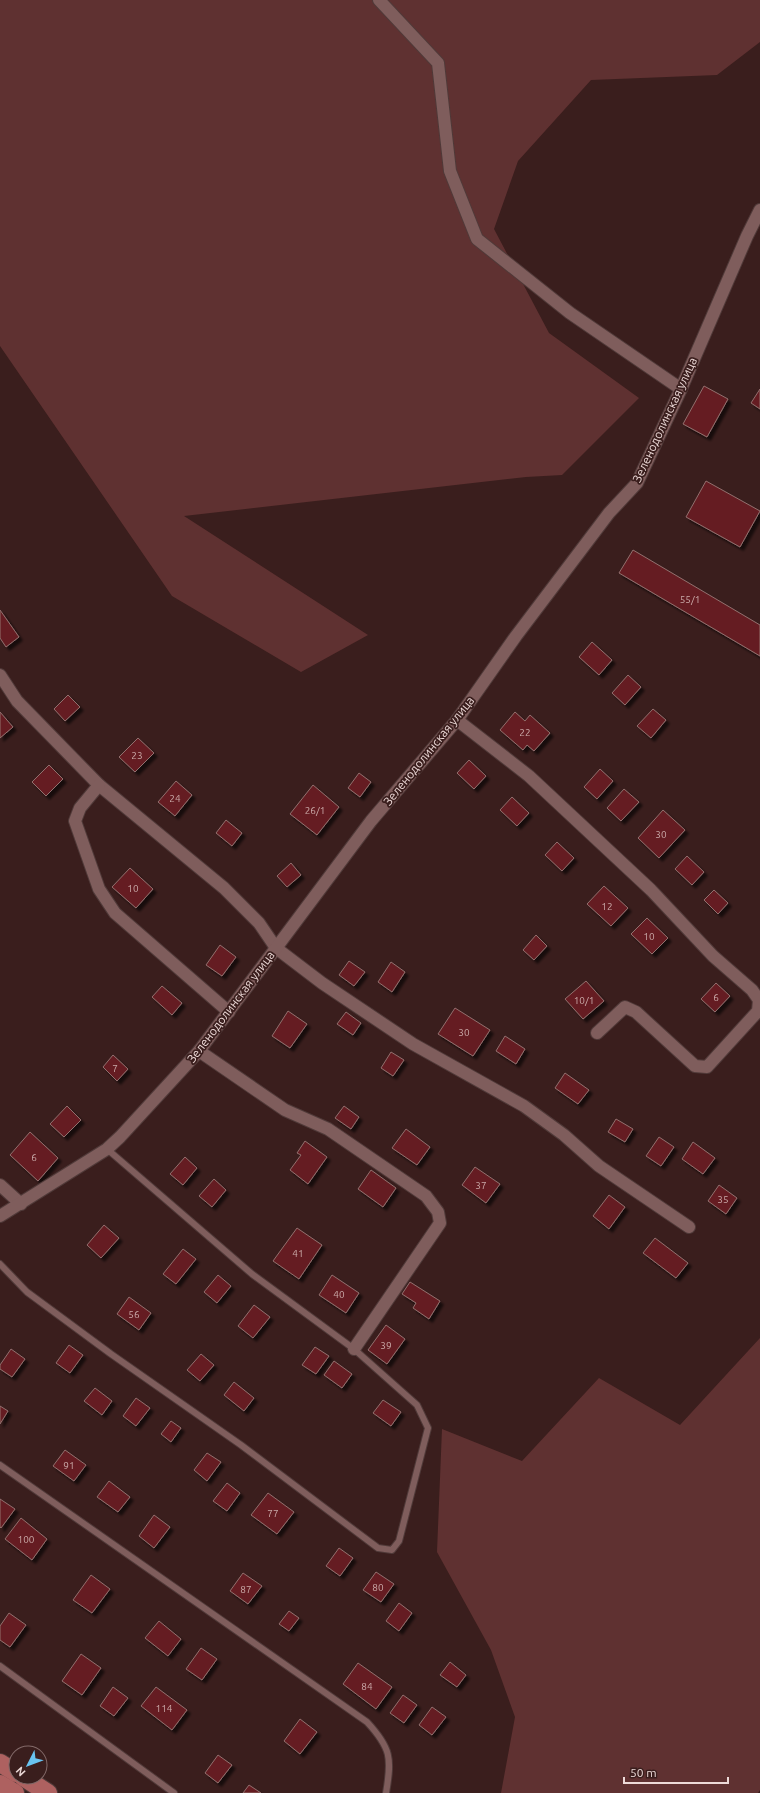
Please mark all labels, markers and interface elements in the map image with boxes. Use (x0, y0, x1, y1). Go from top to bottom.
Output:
street label: Зеленодолинская улица (630, 355, 699, 484)
house number: 55/1 (680, 594, 700, 605)
street label: Зеленодолинская улица (381, 694, 477, 808)
house number: 22 (519, 727, 531, 738)
house number: 23 (131, 750, 143, 761)
house number: 24 (169, 793, 181, 804)
house number: 26/1 (305, 805, 325, 816)
house number: 30 (655, 829, 667, 840)
house number: 10 (127, 883, 139, 894)
house number: 12 (601, 901, 613, 912)
house number: 10 (643, 931, 655, 942)
street label: Зеленодолинская улица (184, 948, 277, 1065)
house number: 6 (713, 992, 719, 1003)
house number: 10/1 (574, 995, 594, 1006)
house number: 30 (458, 1027, 470, 1038)
house number: 7 (112, 1063, 118, 1074)
house number: 6 (31, 1152, 37, 1163)
house number: 37 (475, 1180, 487, 1191)
house number: 35 (717, 1194, 729, 1205)
house number: 41 (292, 1248, 304, 1259)
house number: 40 (333, 1289, 345, 1300)
house number: 56 (128, 1309, 140, 1320)
house number: 39 (380, 1340, 392, 1351)
house number: 91 (63, 1460, 75, 1471)
house number: 77 (267, 1508, 279, 1519)
house number: 100 (18, 1534, 35, 1545)
house number: 80 (372, 1582, 384, 1593)
house number: 87 (240, 1584, 252, 1595)
house number: 84 (361, 1681, 373, 1692)
house number: 114 (156, 1703, 173, 1714)
north arrow (8, 1745, 48, 1785)
scale bar (624, 1759, 728, 1785)
text: N (13, 1765, 28, 1779)
text: 50 m (630, 1766, 657, 1779)

